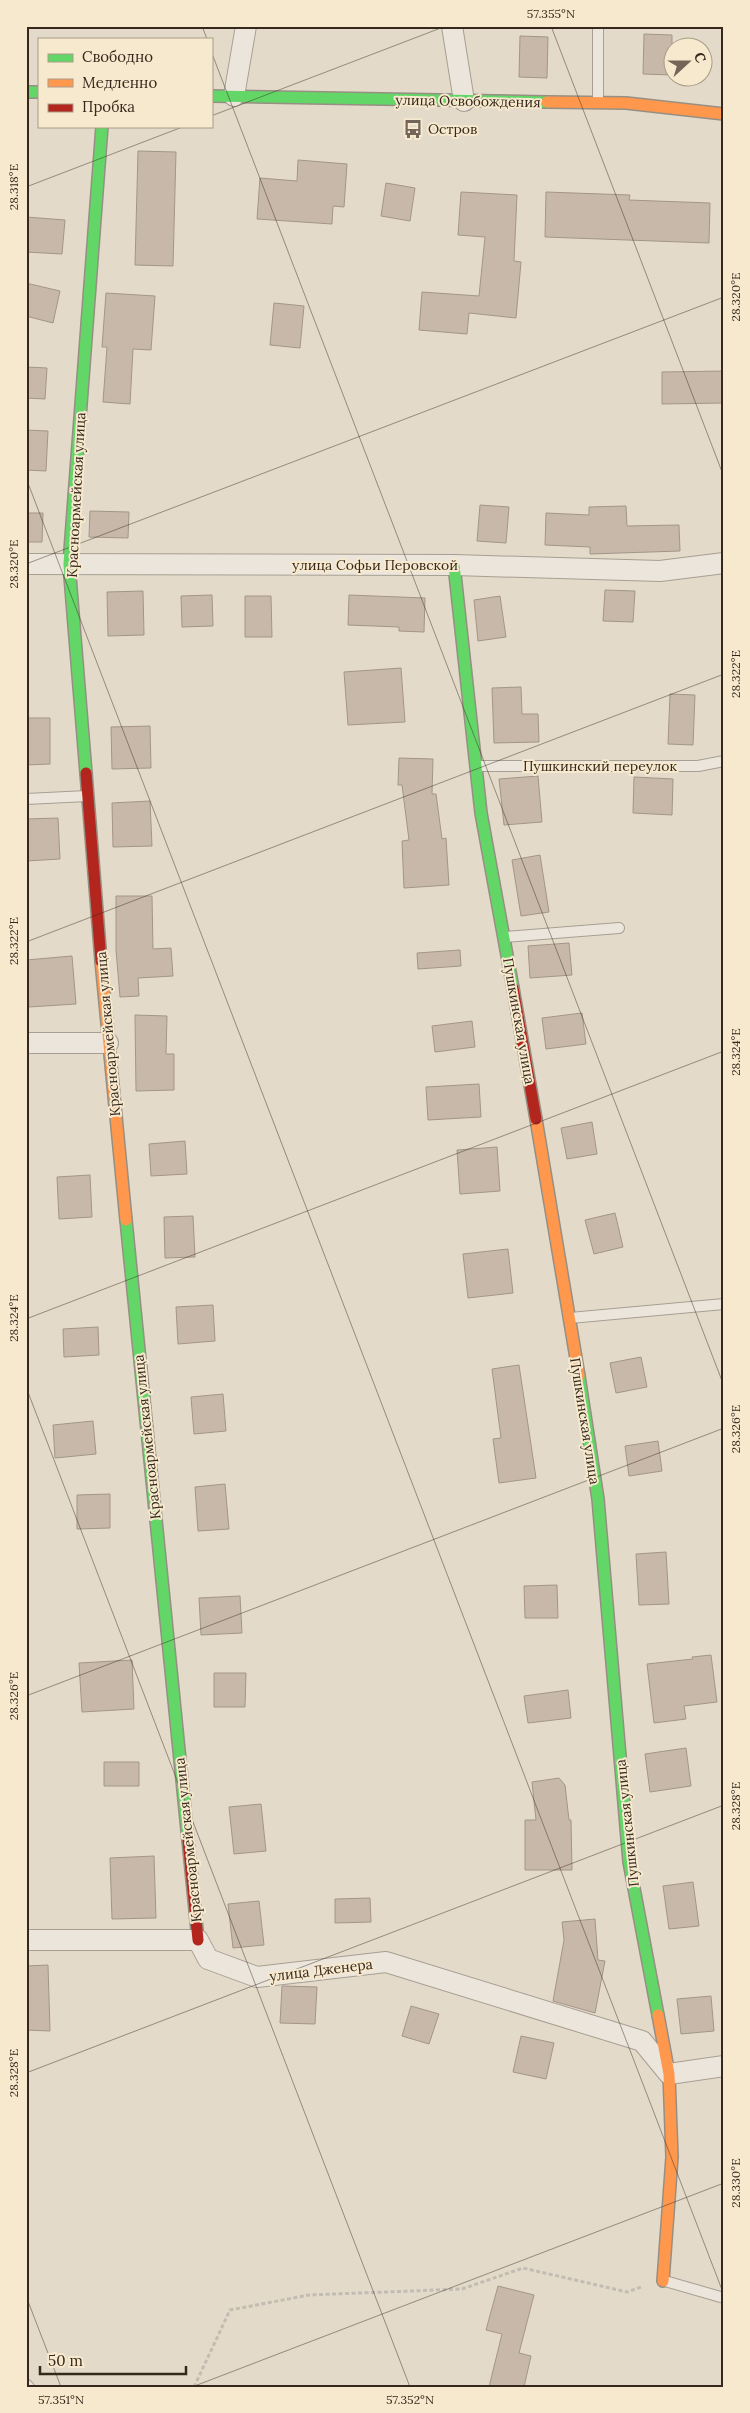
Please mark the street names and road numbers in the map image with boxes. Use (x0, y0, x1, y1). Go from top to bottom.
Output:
street label: улица Освобождения (395, 91, 541, 111)
street label: Красноармейская улица (63, 412, 89, 578)
street label: улица Софьи Перовской (292, 556, 458, 574)
street label: Пушкинский переулок (523, 757, 678, 775)
street label: Красноармейская улица (92, 951, 124, 1117)
street label: Пушкинская улица (499, 956, 539, 1086)
street label: Красноармейская улица (129, 1354, 165, 1520)
street label: Пушкинская улица (566, 1356, 604, 1486)
street label: Красноармейская улица (170, 1757, 206, 1923)
street label: Пушкинская улица (611, 1758, 643, 1888)
street label: улица Дженера (268, 1955, 374, 1985)

